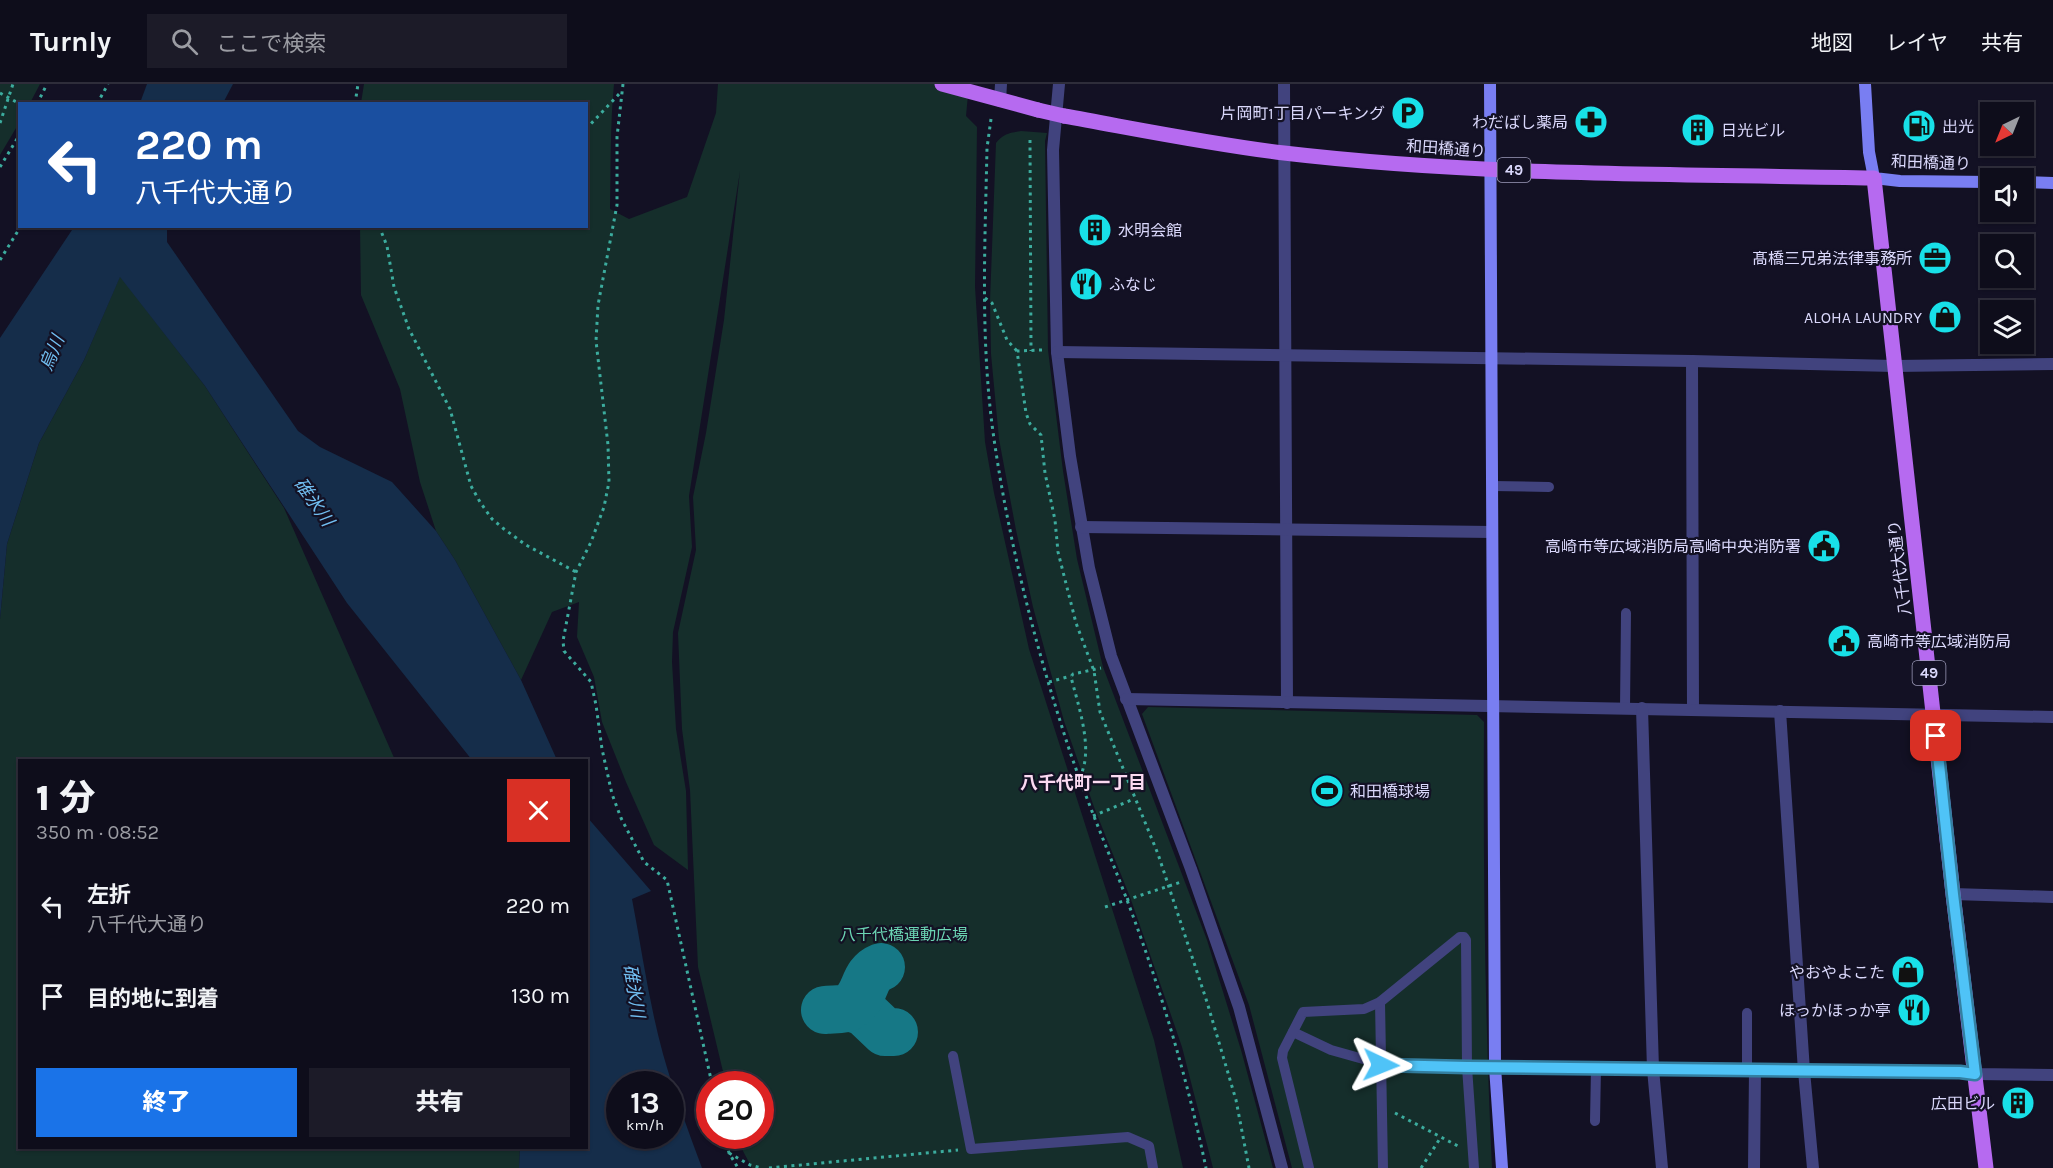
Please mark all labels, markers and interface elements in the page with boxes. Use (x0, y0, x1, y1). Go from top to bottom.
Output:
search box (147, 14, 567, 68)
text: Turnly (30, 25, 111, 58)
icon: search (168, 25, 201, 58)
text: ここで検索 (216, 31, 326, 57)
text: 地図 (1811, 31, 1853, 55)
text: レイヤ (1886, 31, 1948, 55)
text: 共有 (1981, 31, 2023, 55)
parking icon: 片岡町1丁目パーキング (1390, 95, 1426, 131)
north arrow (1980, 102, 2034, 156)
map controls (1980, 102, 2034, 354)
place label: 片岡町1丁目パーキング (1220, 104, 1385, 123)
pharmacy icon: わだばし薬局 (1573, 104, 1609, 140)
fuel station icon: 出光 (1901, 108, 1937, 144)
building icon: 日光ビル (1680, 112, 1716, 148)
place label: わだばし薬局 (1472, 113, 1568, 132)
place label: 出光 (1942, 117, 1974, 136)
text: 220 m (135, 120, 263, 170)
place label: 日光ビル (1721, 121, 1785, 140)
icon: left (36, 126, 114, 204)
street label: 和田橋通り (1405, 136, 1487, 161)
street label: 和田橋通り (1891, 152, 1971, 173)
road number: 49 (1498, 158, 1530, 182)
button: sound (1980, 168, 2034, 222)
text: 八千代大通り (135, 177, 297, 209)
building icon: 水明会館 (1077, 212, 1113, 248)
place label: 水明会館 (1118, 221, 1182, 240)
button: search (1980, 234, 2034, 288)
office icon: 髙橋三兄弟法律事務所 (1917, 240, 1953, 276)
place label: 髙橋三兄弟法律事務所 (1752, 249, 1912, 268)
restaurant icon: ふなじ (1068, 266, 1104, 302)
place label: ふなじ (1109, 275, 1157, 294)
shop icon: ALOHA LAUNDRY (1927, 299, 1963, 335)
button: layers (1980, 300, 2034, 354)
place label: ALOHA LAUNDRY (1804, 308, 1922, 327)
water label: 烏川 (35, 330, 70, 374)
water label: 碓氷川 (290, 474, 340, 532)
street label: 八千代大通り (1884, 519, 1915, 617)
public building icon: 高崎市等広域消防局高崎中央消防署 (1806, 528, 1842, 564)
place label: 高崎市等広域消防局高崎中央消防署 (1545, 537, 1801, 556)
public building icon: 高崎市等広域消防局 (1826, 623, 1862, 659)
place label: 高崎市等広域消防局 (1867, 632, 2011, 651)
road number: 49 (1912, 661, 1946, 685)
pin (1910, 710, 1961, 761)
icon: arrive (1919, 719, 1952, 752)
district label: 八千代町一丁目 (1020, 772, 1146, 794)
sports icon: 和田橋球場 (1309, 773, 1345, 809)
text: 1 分 (36, 777, 96, 819)
button: close (507, 779, 570, 842)
place label: 和田橋球場 (1350, 782, 1430, 801)
text: 350 m · 08:52 (36, 821, 159, 844)
text: 左折 (87, 882, 131, 908)
icon: left (36, 890, 69, 923)
text: 220 m (506, 893, 570, 919)
text: 八千代大通り (87, 913, 207, 936)
park label: 八千代橋運動広場 (840, 925, 968, 944)
shop icon: やおやよこた (1890, 954, 1926, 990)
water label: 碓氷川 (619, 963, 649, 1021)
place label: やおやよこた (1789, 963, 1885, 982)
icon: arrive (36, 980, 69, 1013)
text: 130 m (511, 983, 570, 1009)
text: 目的地に到着 (87, 986, 219, 1012)
restaurant icon: ほっかほっか亭 (1896, 992, 1932, 1028)
place label: ほっかほっか亭 (1779, 1001, 1891, 1020)
position arrow (1349, 1033, 1413, 1097)
button: 終了 (36, 1068, 297, 1137)
button: 共有 (309, 1068, 570, 1137)
speed limit sign: 20 (696, 1071, 774, 1149)
text: 13 (630, 1085, 660, 1121)
building icon: 広田ビル (2000, 1085, 2036, 1121)
place label: 広田ビル (1931, 1094, 1995, 1113)
text: km/h (626, 1116, 664, 1134)

